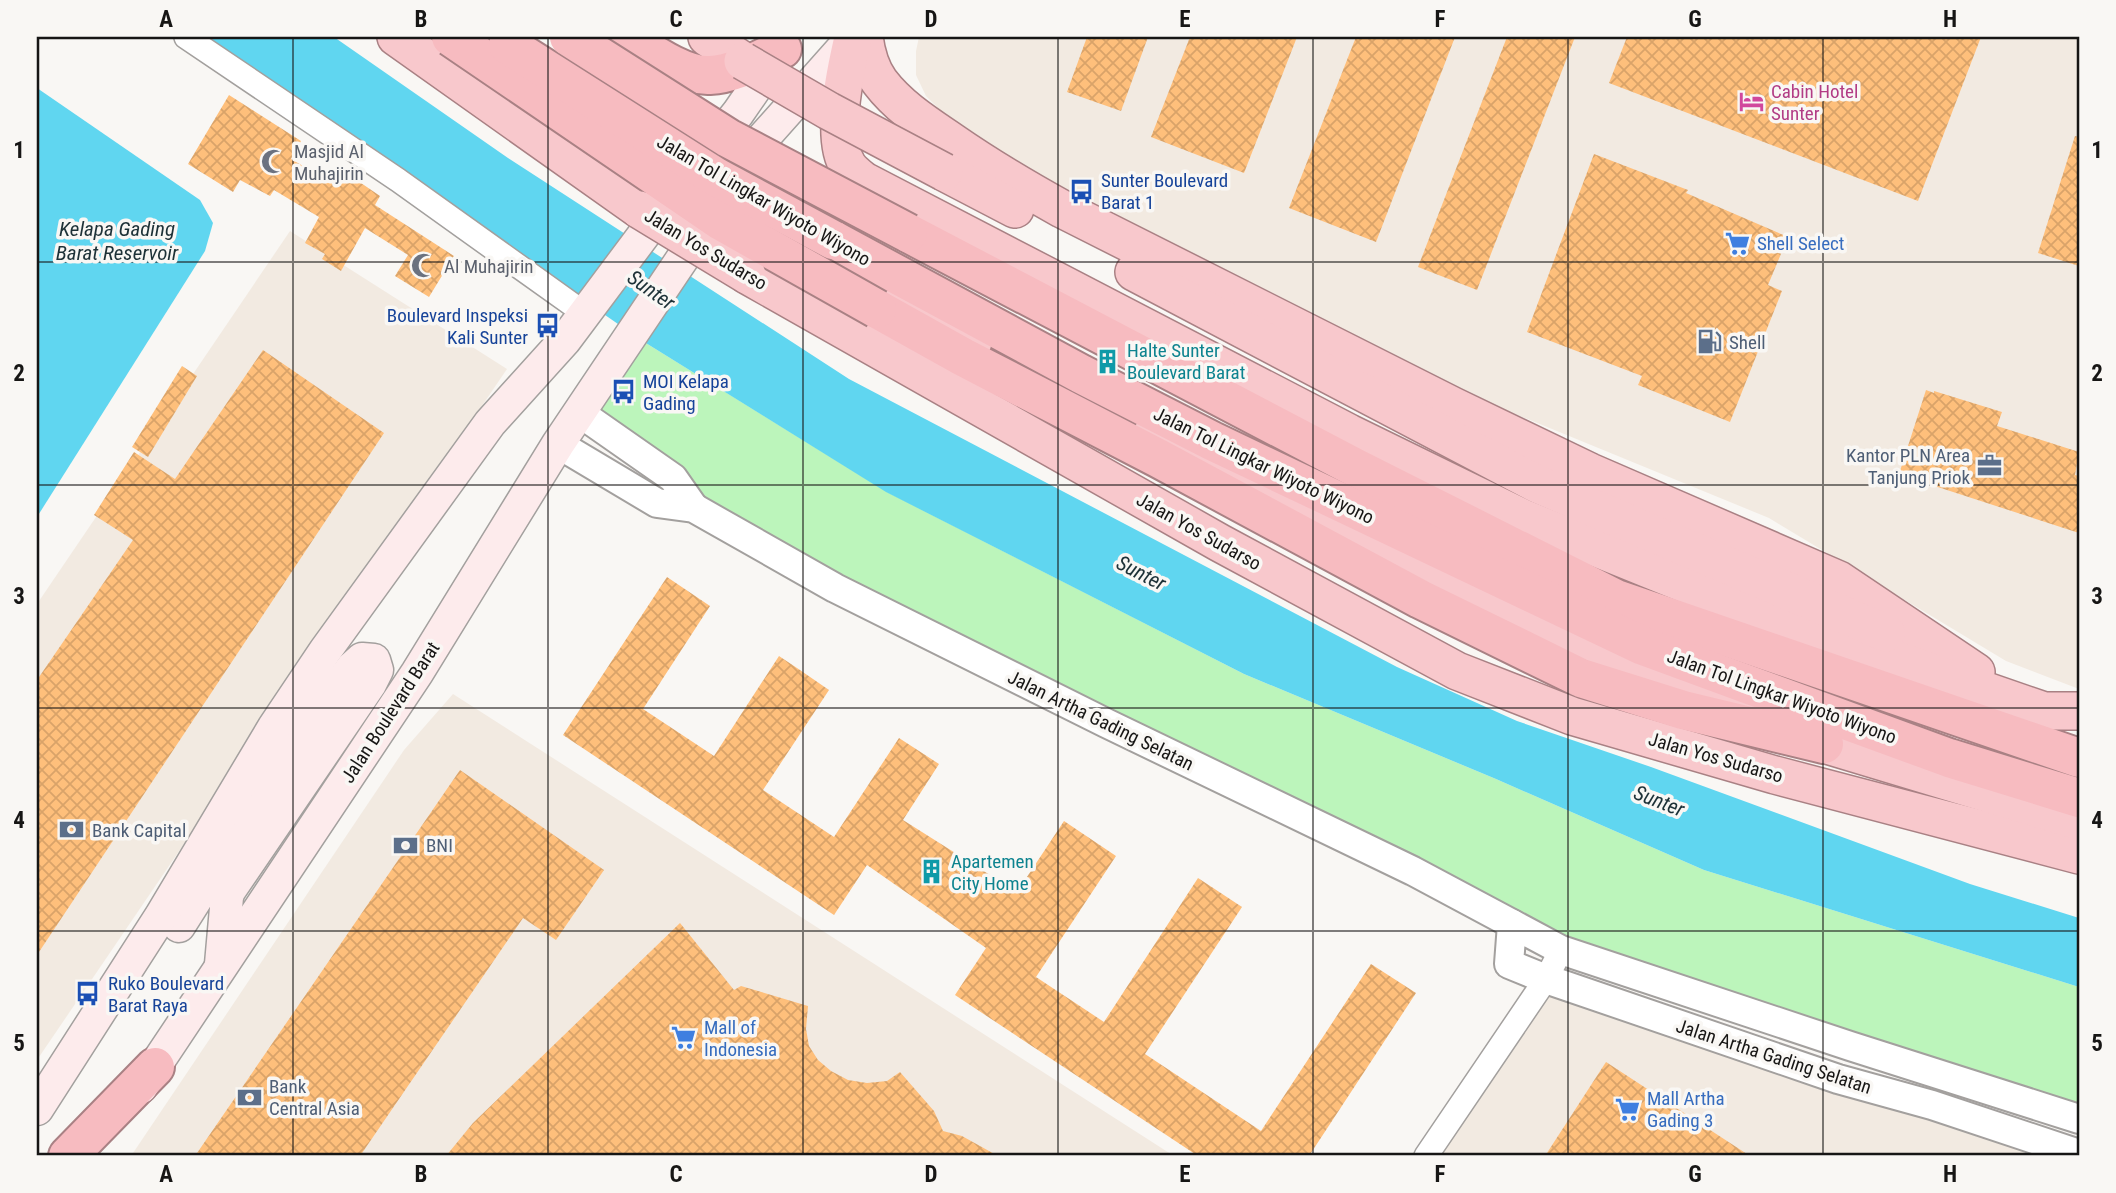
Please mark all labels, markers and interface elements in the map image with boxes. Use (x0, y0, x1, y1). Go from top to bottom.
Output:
text: A (159, 6, 173, 33)
text: B (415, 6, 427, 33)
text: C (669, 6, 683, 33)
text: D (925, 6, 938, 33)
text: E (1179, 6, 1191, 33)
text: F (1435, 6, 1446, 33)
text: G (1688, 6, 1702, 33)
text: H (1943, 6, 1957, 33)
place label: Cabin Hotel Sunter (1771, 80, 1858, 125)
hotel icon: Cabin Hotel Sunter (1737, 88, 1765, 116)
street label: Jalan Tol Lingkar Wiyoto Wiyono (653, 130, 874, 271)
text: 1 (13, 137, 25, 164)
text: 1 (2091, 137, 2103, 164)
place label: Masjid Al Muhajirin (294, 140, 364, 185)
mosque icon: Masjid Al Muhajirin (260, 148, 288, 176)
place label: Sunter Boulevard Barat 1 (1101, 169, 1228, 214)
bus stop icon: Sunter Boulevard Barat 1 (1067, 177, 1095, 205)
street label: Jalan Yos Sudarso (640, 204, 771, 295)
water label: Kelapa Gading Barat Reservoir (56, 217, 179, 265)
supermarket icon: Shell Select (1723, 229, 1751, 257)
place label: Shell Select (1757, 232, 1844, 255)
mosque icon: Al Muhajirin (410, 252, 438, 280)
place label: Al Muhajirin (444, 255, 533, 278)
water label: Sunter (623, 265, 680, 315)
place label: Boulevard Inspeksi Kali Sunter (387, 304, 528, 349)
bus stop icon: Boulevard Inspeksi Kali Sunter (534, 312, 562, 340)
fuel station icon: Shell (1695, 328, 1723, 356)
place label: Shell (1729, 331, 1766, 354)
place label: Halte Sunter Boulevard Barat (1127, 339, 1245, 384)
building icon: Halte Sunter Boulevard Barat (1093, 347, 1121, 375)
text: 2 (13, 360, 25, 387)
text: 2 (2091, 360, 2103, 387)
place label: MOI Kelapa Gading (643, 370, 729, 415)
bus stop icon: MOI Kelapa Gading (609, 378, 637, 406)
street label: Jalan Tol Lingkar Wiyoto Wiyono (1150, 402, 1378, 529)
place label: Kantor PLN Area Tanjung Priok (1846, 444, 1970, 489)
office icon: Kantor PLN Area Tanjung Priok (1976, 452, 2004, 480)
street label: Jalan Yos Sudarso (1132, 488, 1265, 575)
water label: Sunter (1112, 550, 1170, 596)
text: 3 (13, 583, 25, 610)
text: 3 (2091, 583, 2103, 610)
street label: Jalan Boulevard Barat (336, 637, 445, 787)
street label: Jalan Tol Lingkar Wiyoto Wiyono (1664, 644, 1900, 749)
street label: Jalan Artha Gading Selatan (1004, 665, 1197, 775)
street label: Jalan Yos Sudarso (1646, 727, 1786, 788)
water label: Sunter (1630, 780, 1688, 822)
text: 4 (13, 807, 25, 834)
text: 4 (2091, 807, 2103, 834)
bank icon: Bank Capital (58, 816, 86, 844)
place label: Bank Capital (92, 819, 186, 842)
bank icon: BNI (392, 831, 420, 859)
place label: BNI (426, 834, 453, 857)
place label: Apartemen City Home (951, 850, 1034, 895)
building icon: Apartemen City Home (917, 858, 945, 886)
place label: Ruko Boulevard Barat Raya (108, 972, 224, 1017)
bus stop icon: Ruko Boulevard Barat Raya (74, 980, 102, 1008)
street label: Jalan Artha Gading Selatan (1673, 1014, 1874, 1099)
place label: Mall of Indonesia (704, 1016, 777, 1061)
supermarket icon: Mall of Indonesia (670, 1024, 698, 1052)
text: 5 (13, 1030, 25, 1057)
text: 5 (2091, 1030, 2103, 1057)
place label: Bank Central Asia (269, 1075, 360, 1120)
bank icon: Bank Central Asia (235, 1083, 263, 1111)
place label: Mall Artha Gading 3 (1647, 1087, 1725, 1132)
supermarket icon: Mall Artha Gading 3 (1613, 1095, 1641, 1123)
text: A (159, 1161, 173, 1188)
text: B (415, 1161, 427, 1188)
text: C (669, 1161, 683, 1188)
text: D (925, 1161, 938, 1188)
text: E (1179, 1161, 1191, 1188)
text: F (1435, 1161, 1446, 1188)
text: G (1688, 1161, 1702, 1188)
text: H (1943, 1161, 1957, 1188)

